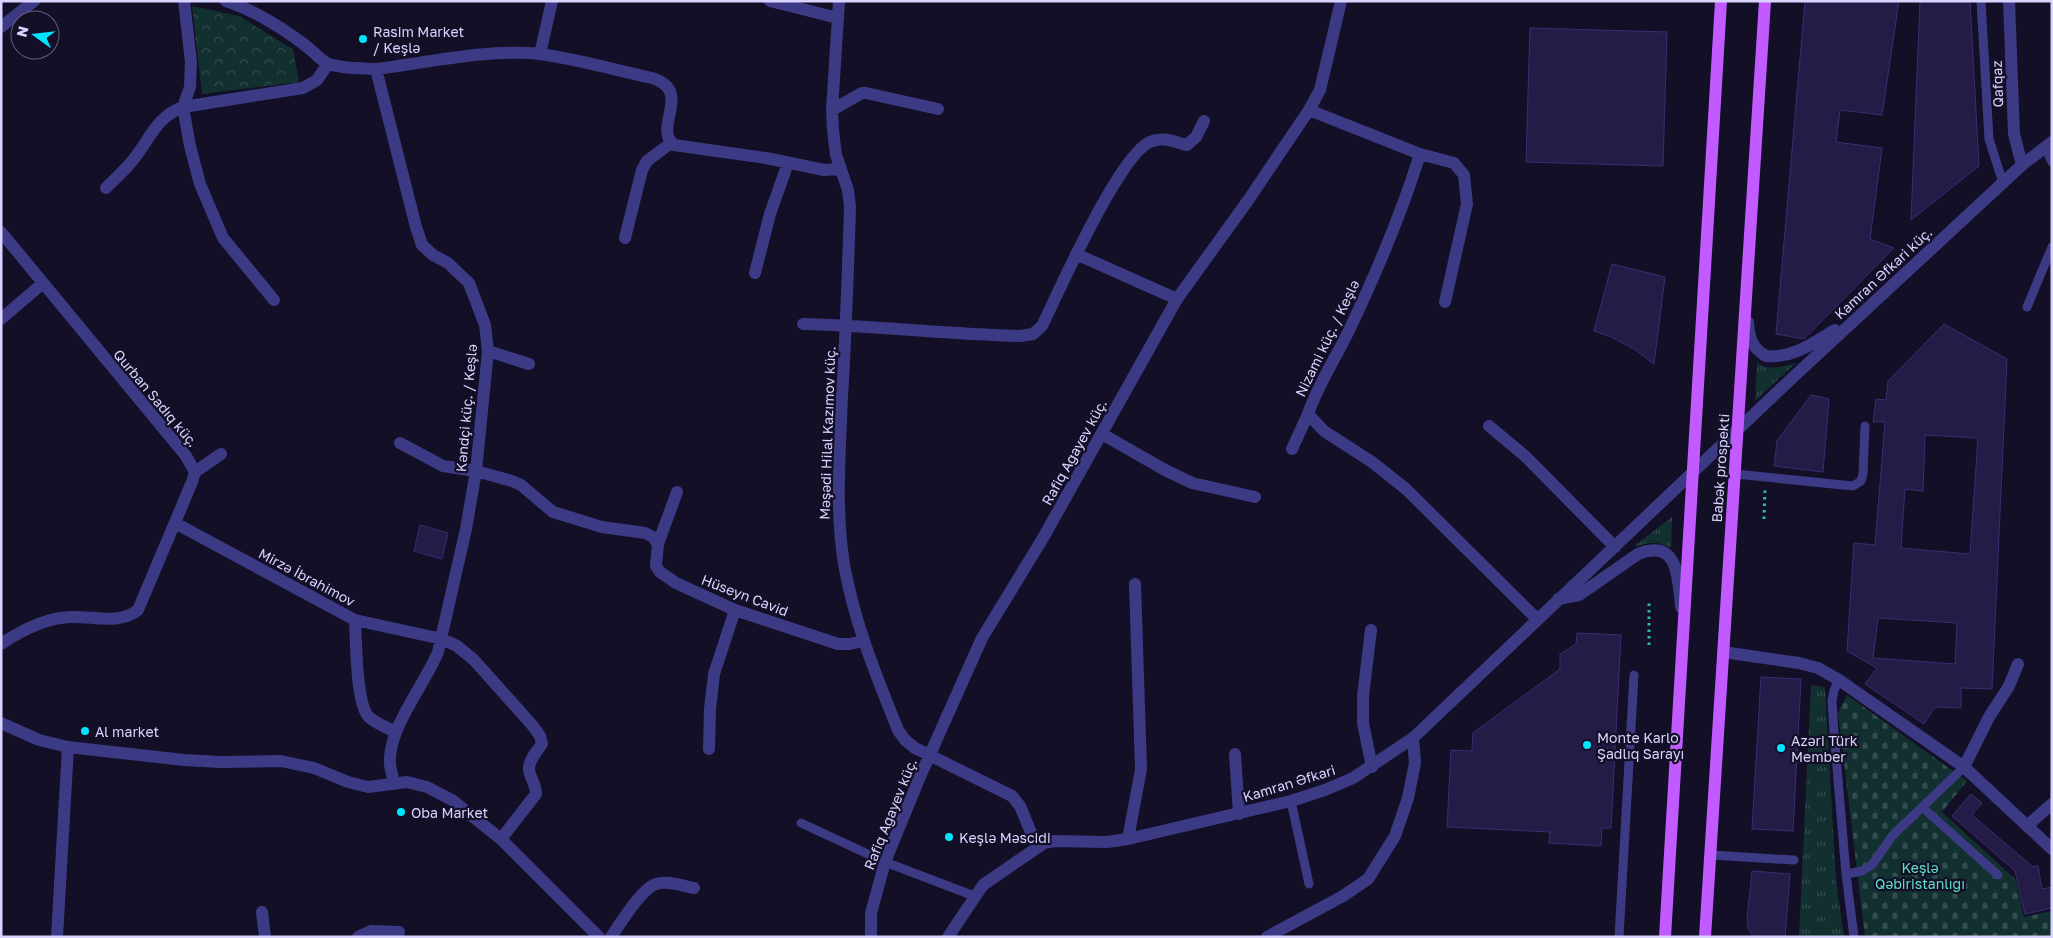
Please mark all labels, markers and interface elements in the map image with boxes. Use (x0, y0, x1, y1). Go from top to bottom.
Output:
north arrow (10, 10, 60, 60)
place label: Rasim Market / Keşlə (373, 23, 464, 56)
text: N (12, 24, 32, 39)
marker: Rasim Market / Keşlə (357, 33, 369, 45)
street label: Qafqaz (1988, 60, 2006, 108)
street label: Kamran Əfkari küç. (1831, 223, 1935, 323)
street label: Nizami küç. / Keşlə (1291, 277, 1363, 399)
street label: Kəndçi küç. / Keşlə (452, 343, 480, 473)
street label: Qurban Sadıq küç. (110, 346, 202, 450)
street label: Məşədi Hilal Kazımov küç. (815, 346, 839, 520)
street label: Rafiq Ağayev küç. (1038, 396, 1110, 508)
street label: Babək prospekti (1708, 413, 1732, 523)
street label: Mirzə İbrahimov (256, 544, 358, 610)
street label: Hüseyn Cavid (699, 571, 791, 619)
place label: Al market (95, 723, 159, 740)
marker: Al market (79, 725, 91, 737)
place label: Monte Karlo Şadlıq Sarayı (1597, 729, 1684, 762)
place label: Azəri Türk Member (1791, 732, 1858, 765)
marker: Monte Karlo Şadlıq Sarayı (1581, 739, 1593, 751)
marker: Azəri Türk Member (1775, 742, 1787, 754)
street label: Rafiq Ağayev küç. (860, 756, 920, 872)
street label: Kamran Əfkari (1241, 761, 1337, 805)
place label: Oba Market (411, 804, 488, 821)
marker: Oba Market (395, 806, 407, 818)
place label: Keşlə Məscidi (959, 829, 1051, 846)
marker: Keşlə Məscidi (943, 831, 955, 843)
park label: Keşlə Qəbiristanlığı (1875, 859, 1965, 892)

